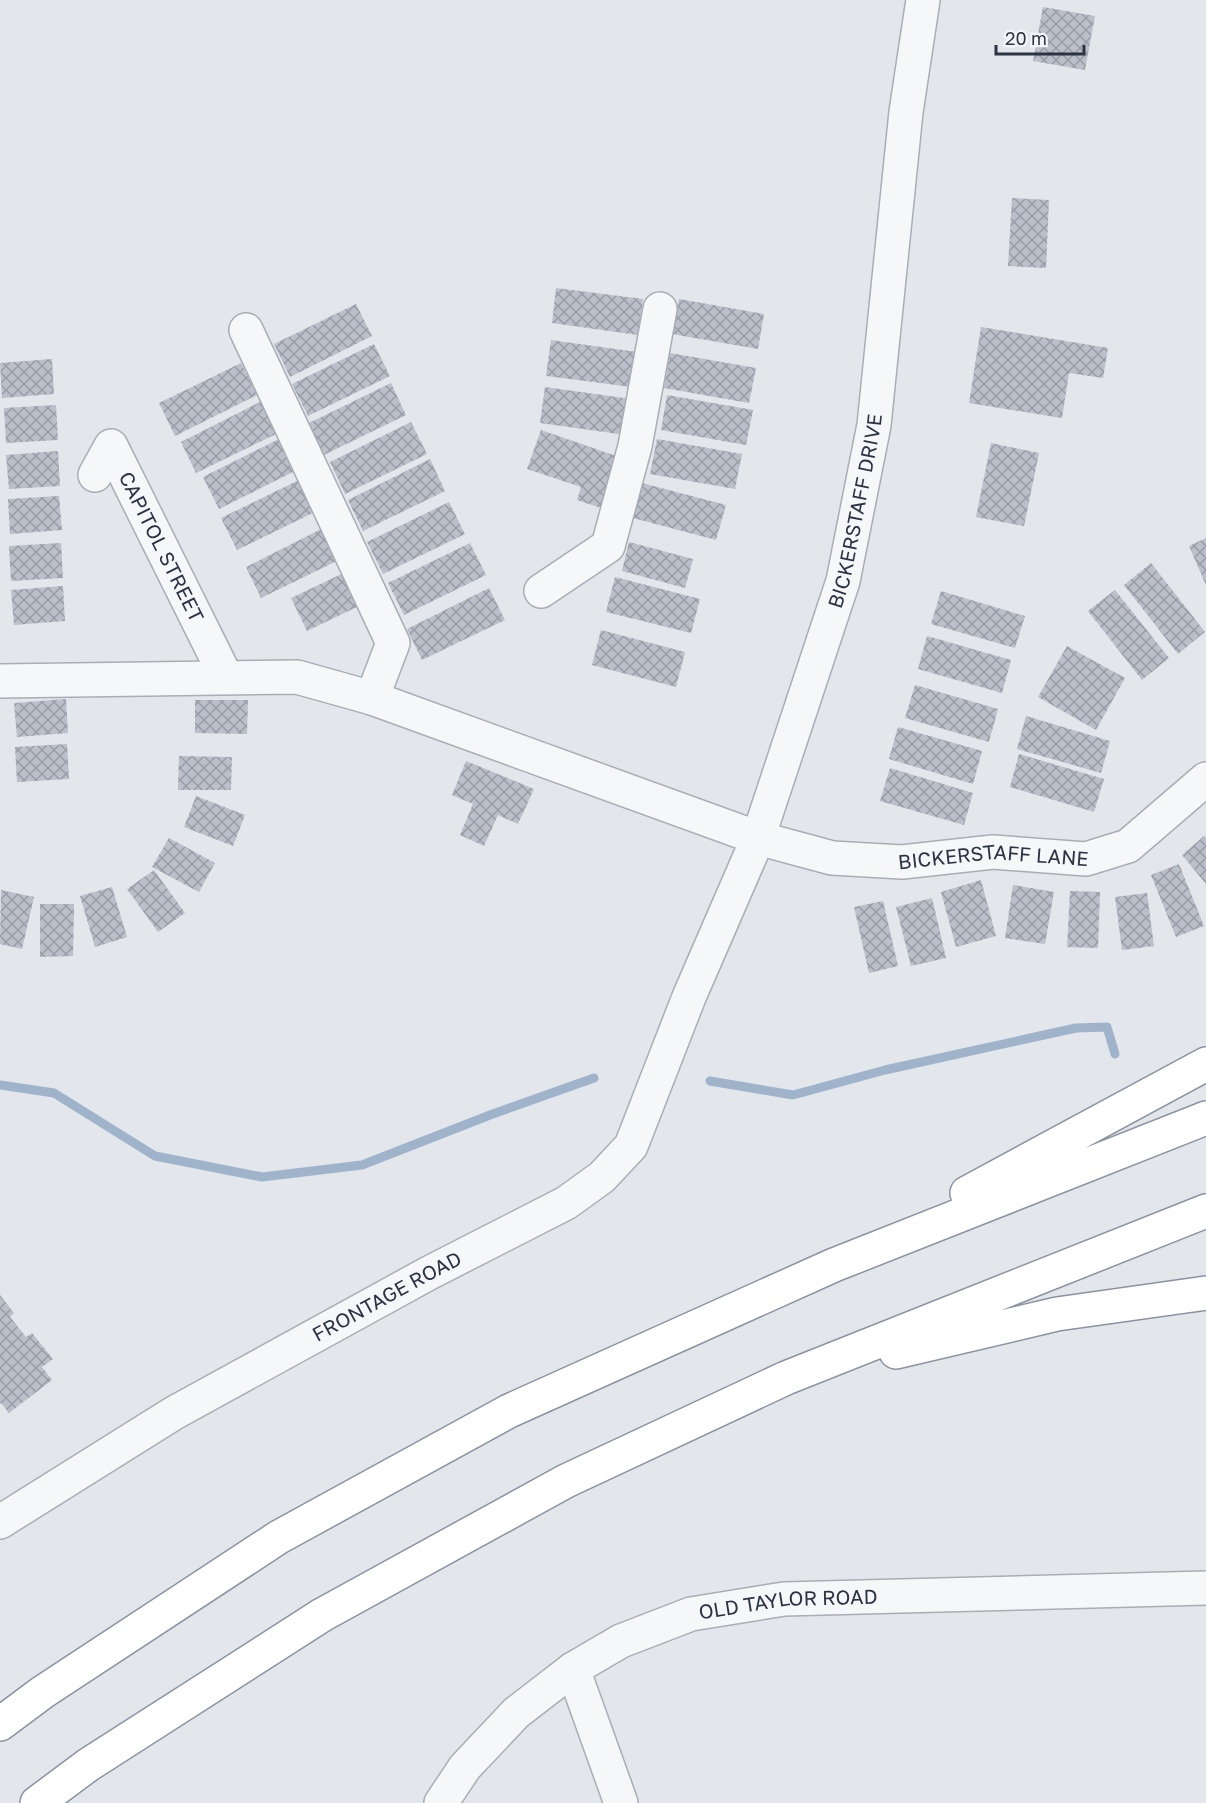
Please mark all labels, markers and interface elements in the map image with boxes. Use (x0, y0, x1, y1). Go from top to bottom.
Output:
scale bar (996, 18, 1084, 56)
text: 20 m (1005, 27, 1047, 49)
street label: BICKERSTAFF DRIVE (822, 413, 886, 611)
street label: CAPITOL STREET (115, 467, 210, 626)
street label: BICKERSTAFF LANE (897, 839, 1090, 873)
street label: FRONTAGE ROAD (308, 1246, 465, 1346)
street label: OLD TAYLOR ROAD (697, 1584, 878, 1624)

